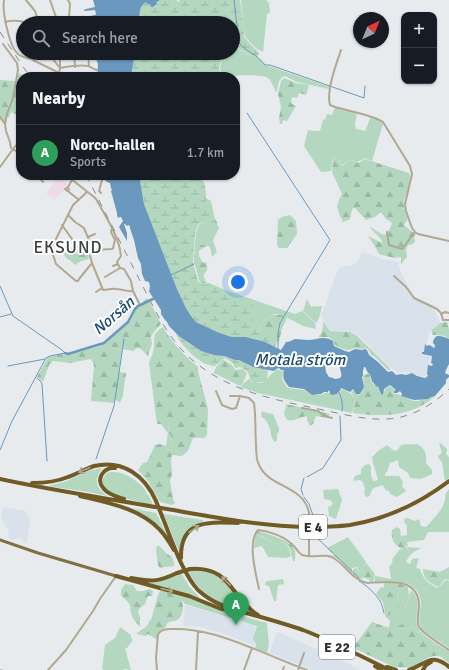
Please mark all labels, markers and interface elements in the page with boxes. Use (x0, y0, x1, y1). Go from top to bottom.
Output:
north arrow (353, 12, 389, 48)
map controls (401, 12, 437, 84)
button: + (401, 12, 437, 48)
search box (16, 16, 240, 60)
icon: search (30, 27, 52, 49)
text: Search here (62, 29, 138, 47)
button: − (401, 48, 437, 84)
text: Nearby (32, 88, 85, 109)
text: Norco-hallen (70, 136, 155, 154)
text: A (41, 145, 49, 161)
text: 1.7 km (187, 145, 224, 161)
text: Sports (70, 154, 106, 170)
district label: EKSUND (33, 237, 103, 258)
your location (228, 272, 248, 292)
water label: Norsån (89, 291, 140, 339)
water label: Motala ström (255, 350, 346, 370)
one-way arrow (79, 467, 91, 474)
road number: E 4 (299, 515, 327, 539)
one-way arrow (188, 525, 199, 533)
one-way arrow (221, 576, 231, 586)
one-way arrow (160, 587, 173, 594)
pin: A (223, 592, 249, 625)
road number: E 22 (319, 635, 355, 659)

